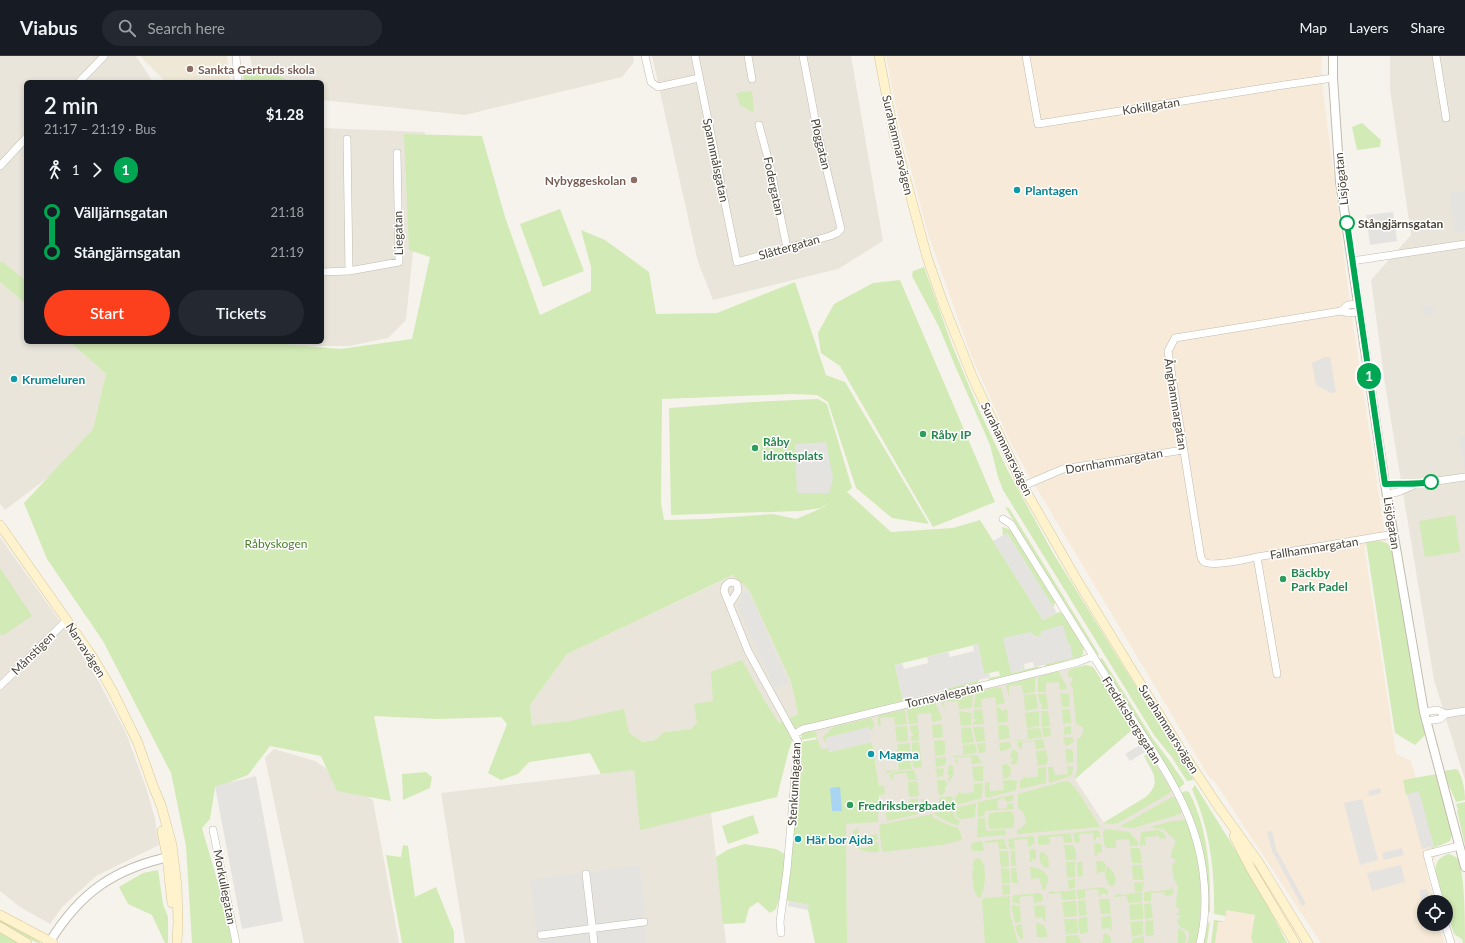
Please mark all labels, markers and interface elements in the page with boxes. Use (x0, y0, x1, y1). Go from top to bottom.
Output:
search box (102, 10, 382, 46)
text: Viabus (20, 16, 78, 39)
icon: search (116, 17, 138, 39)
text: Search here (148, 19, 225, 37)
text: Map (1299, 19, 1327, 36)
text: Layers (1349, 19, 1389, 36)
text: Share (1411, 19, 1445, 36)
place label: Sankta Gertruds skola (198, 62, 315, 77)
marker: Sankta Gertruds skola (185, 64, 195, 74)
text: 2 min (44, 92, 98, 119)
street label: Surahammarsvägen (879, 93, 917, 197)
street label: Kokillgatan (1121, 94, 1181, 118)
text: $1.28 (266, 105, 304, 123)
street label: Spannmålsgatan (700, 117, 732, 203)
street label: Ploggatan (808, 117, 834, 171)
text: 21:17 – 21:19 · Bus (44, 121, 156, 137)
street label: Lisjögatan (1331, 152, 1351, 206)
street label: Fodergatan (760, 155, 788, 217)
icon: walk (44, 159, 66, 181)
icon: forward (86, 159, 108, 181)
text: 1 (122, 161, 130, 178)
text: 1 (72, 162, 80, 178)
place label: Nybyggeskolan (545, 173, 626, 188)
marker: Nybyggeskolan (629, 175, 639, 185)
place label: Plantagen (1025, 183, 1078, 198)
marker: Plantagen (1012, 185, 1022, 195)
text: Välljärnsgatan (74, 203, 168, 221)
text: 21:18 (271, 204, 304, 220)
street label: Liegatan (390, 211, 406, 255)
marker: Stångjärnsgatan (1339, 215, 1355, 231)
place label: Stångjärnsgatan (1358, 216, 1443, 231)
street label: Slåttergatan (757, 231, 821, 263)
text: Stångjärnsgatan (74, 243, 181, 261)
text: 21:19 (271, 244, 304, 260)
button: Start (44, 290, 170, 336)
button: Tickets (178, 290, 304, 336)
street label: Ånghammargatan (1161, 357, 1191, 451)
line badge: 1 (1356, 363, 1382, 389)
text: 1 (1365, 367, 1373, 384)
place label: Krumeluren (22, 372, 85, 387)
marker: Krumeluren (9, 374, 19, 384)
street label: Surahammarsvägen (978, 400, 1036, 498)
place label: Råby IP (931, 427, 972, 442)
marker: Råby IP (918, 429, 928, 439)
place label: Råby idrottsplats (763, 434, 823, 463)
marker: Råby idrottsplats (750, 443, 760, 453)
street label: Dornhammargatan (1064, 445, 1164, 477)
unlabelled marker (1423, 474, 1439, 490)
street label: Lisjögatan (1380, 496, 1404, 550)
street label: Fallhammargatan (1269, 534, 1359, 562)
park label: Råbyskogen (245, 536, 307, 551)
place label: Bäckby Park Padel (1291, 565, 1348, 594)
marker: Bäckby Park Padel (1278, 574, 1288, 584)
street label: Narvavägen (63, 620, 109, 680)
street label: Månstigen (8, 628, 58, 678)
street label: Fredriksbergsgatan (1099, 674, 1165, 766)
street label: Tornsvalegatan (904, 679, 984, 711)
street label: Surahammarsvägen (1136, 682, 1202, 776)
street label: Stenkumlagatan (784, 742, 804, 826)
place label: Magma (879, 747, 919, 762)
marker: Magma (866, 749, 876, 759)
place label: Fredriksbergbadet (858, 798, 956, 813)
marker: Fredriksbergbadet (845, 800, 855, 810)
place label: Här bor Ajda (806, 832, 873, 847)
marker: Här bor Ajda (793, 834, 803, 844)
street label: Morkullegatan (210, 848, 240, 926)
map controls (1417, 895, 1453, 931)
button: locate (1417, 895, 1453, 931)

